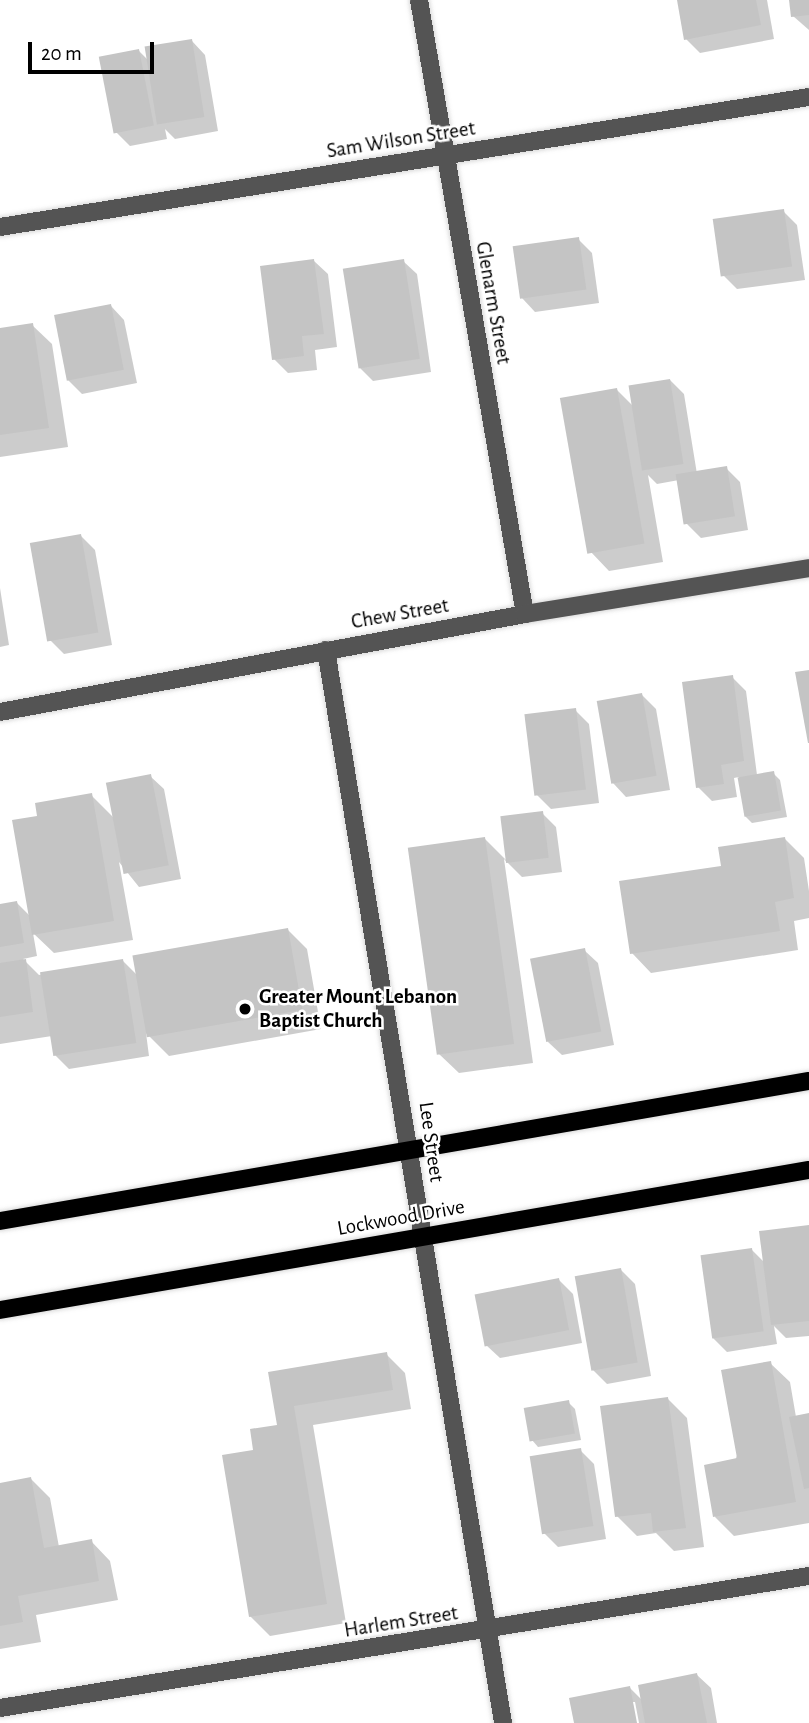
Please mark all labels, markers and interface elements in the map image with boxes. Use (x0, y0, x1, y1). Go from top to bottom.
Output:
scale bar (32, 28, 158, 72)
text: 20 m (41, 43, 82, 64)
street label: Sam Wilson Street (325, 116, 477, 164)
street label: Glenarm Street (470, 240, 516, 366)
street label: Chew Street (349, 593, 451, 635)
place label: Greater Mount Lebanon Baptist Church (259, 984, 457, 1034)
marker: Greater Mount Lebanon Baptist Church (237, 1001, 253, 1017)
street label: Lee Street (413, 1100, 449, 1184)
street label: Lockwood Drive (335, 1194, 467, 1242)
street label: Harlem Street (342, 1601, 460, 1643)

